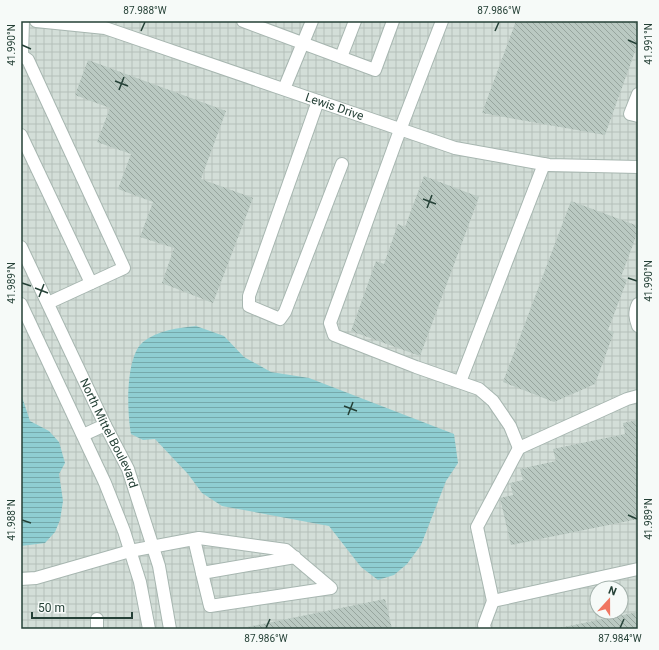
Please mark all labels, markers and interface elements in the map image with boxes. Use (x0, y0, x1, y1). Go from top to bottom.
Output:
text: 87.988°W (123, 5, 167, 16)
text: 87.986°W (477, 5, 521, 16)
text: 41.991°N (643, 23, 654, 65)
text: 41.990°N (6, 24, 17, 66)
street label: Lewis Drive (303, 90, 366, 123)
text: 41.990°N (643, 260, 654, 302)
text: 41.989°N (6, 262, 17, 304)
street label: North Mittel Boulevard (77, 376, 141, 490)
text: 41.989°N (643, 498, 654, 540)
text: 41.988°N (6, 499, 17, 541)
north arrow (589, 580, 629, 620)
text: N (606, 584, 619, 599)
scale bar (32, 594, 132, 620)
text: 50 m (38, 601, 65, 615)
text: 87.986°W (244, 633, 288, 644)
text: 87.984°W (598, 633, 642, 644)

